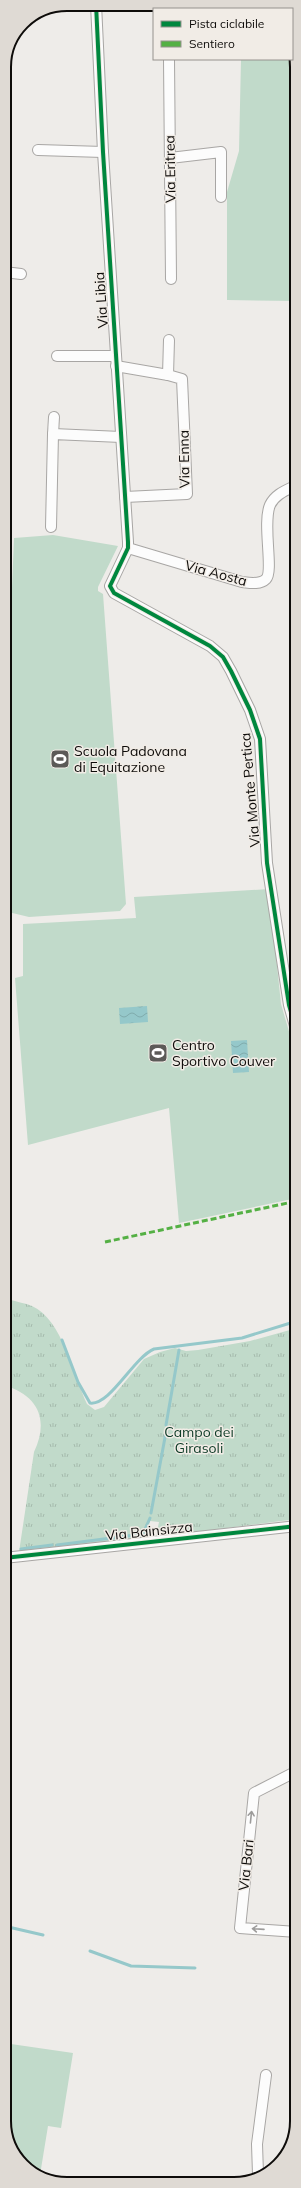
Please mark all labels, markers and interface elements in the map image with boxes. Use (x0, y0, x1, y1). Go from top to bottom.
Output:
legend (153, 8, 293, 60)
text: Pista ciclabile (189, 16, 264, 31)
text: Sentiero (189, 36, 235, 51)
street label: Via Eritrea (160, 135, 180, 203)
street label: Via Libia (90, 271, 112, 329)
street label: Via Enna (174, 430, 194, 488)
street label: Via Aosta (183, 556, 249, 590)
street label: Via Monte Pertica (236, 732, 264, 848)
place label: Scuola Padovana di Equitazione (74, 742, 187, 776)
sports icon: Scuola Padovana di Equitazione (49, 748, 71, 770)
place label: Centro Sportivo Couver (172, 1036, 276, 1070)
sports icon: Centro Sportivo Couver (147, 1042, 169, 1064)
park label: Campo dei Girasoli (164, 1423, 234, 1457)
street label: Via Bainsizza (104, 1517, 194, 1545)
one-way arrow (248, 1811, 255, 1824)
street label: Via Bari (234, 1838, 258, 1892)
one-way arrow (252, 1926, 265, 1933)

